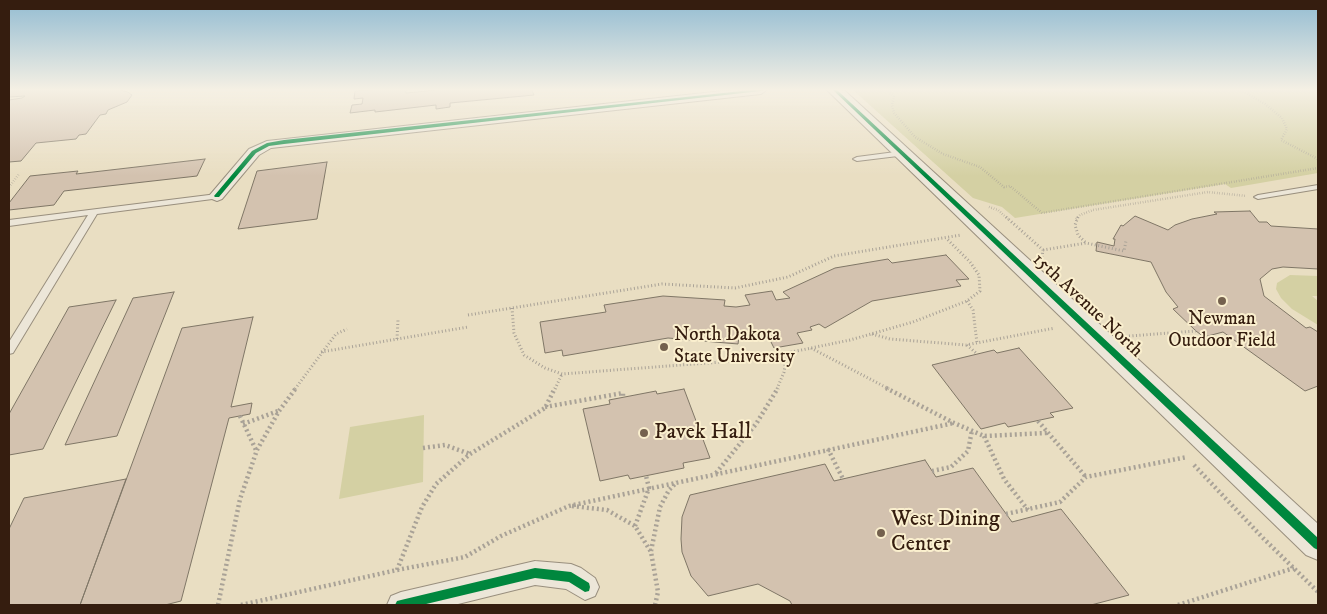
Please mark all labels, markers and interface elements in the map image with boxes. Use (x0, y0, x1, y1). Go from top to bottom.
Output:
street label: 15th Avenue North (1027, 249, 1147, 363)
marker: Newman Outdoor Field (1216, 295, 1228, 307)
place label: Newman Outdoor Field (1168, 309, 1276, 353)
place label: North Dakota State University (674, 325, 795, 369)
marker: North Dakota State University (658, 341, 670, 353)
place label: Pavek Hall (654, 420, 751, 446)
marker: Pavek Hall (638, 427, 650, 439)
place label: West Dining Center (891, 507, 1000, 558)
marker: West Dining Center (875, 527, 887, 539)

